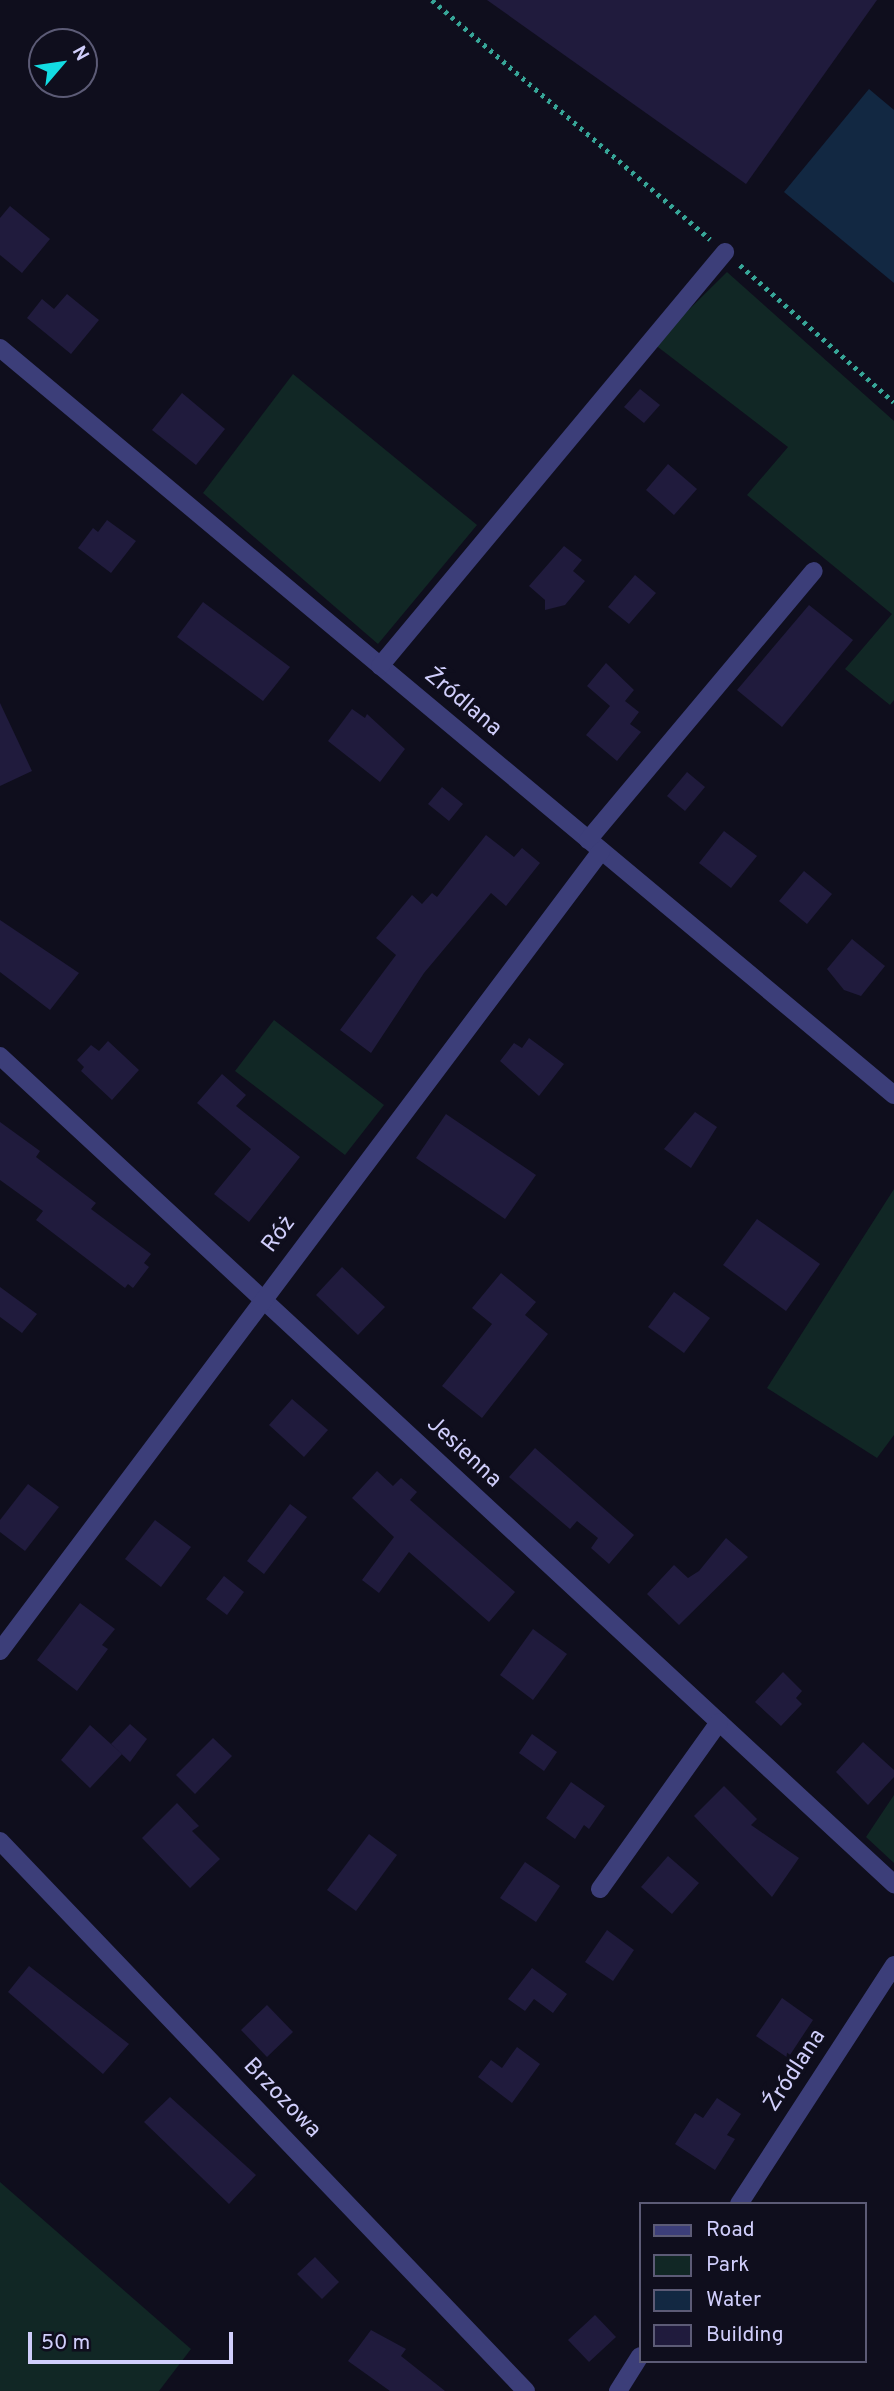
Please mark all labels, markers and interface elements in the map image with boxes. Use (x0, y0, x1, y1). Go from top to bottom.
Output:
north arrow (28, 28, 98, 98)
text: N (66, 42, 93, 66)
street label: Źródlana (418, 663, 506, 743)
street label: Róż (257, 1211, 303, 1259)
street label: Jesienna (420, 1411, 506, 1495)
street label: Źródlana (759, 2025, 833, 2117)
street label: Brzozowa (236, 2053, 326, 2145)
legend (638, 2202, 866, 2363)
text: Road (706, 2217, 755, 2244)
text: Park (706, 2252, 749, 2279)
text: Water (706, 2287, 761, 2314)
scale bar (32, 2318, 236, 2362)
text: Building (706, 2322, 784, 2349)
text: 50 m (41, 2330, 90, 2357)

